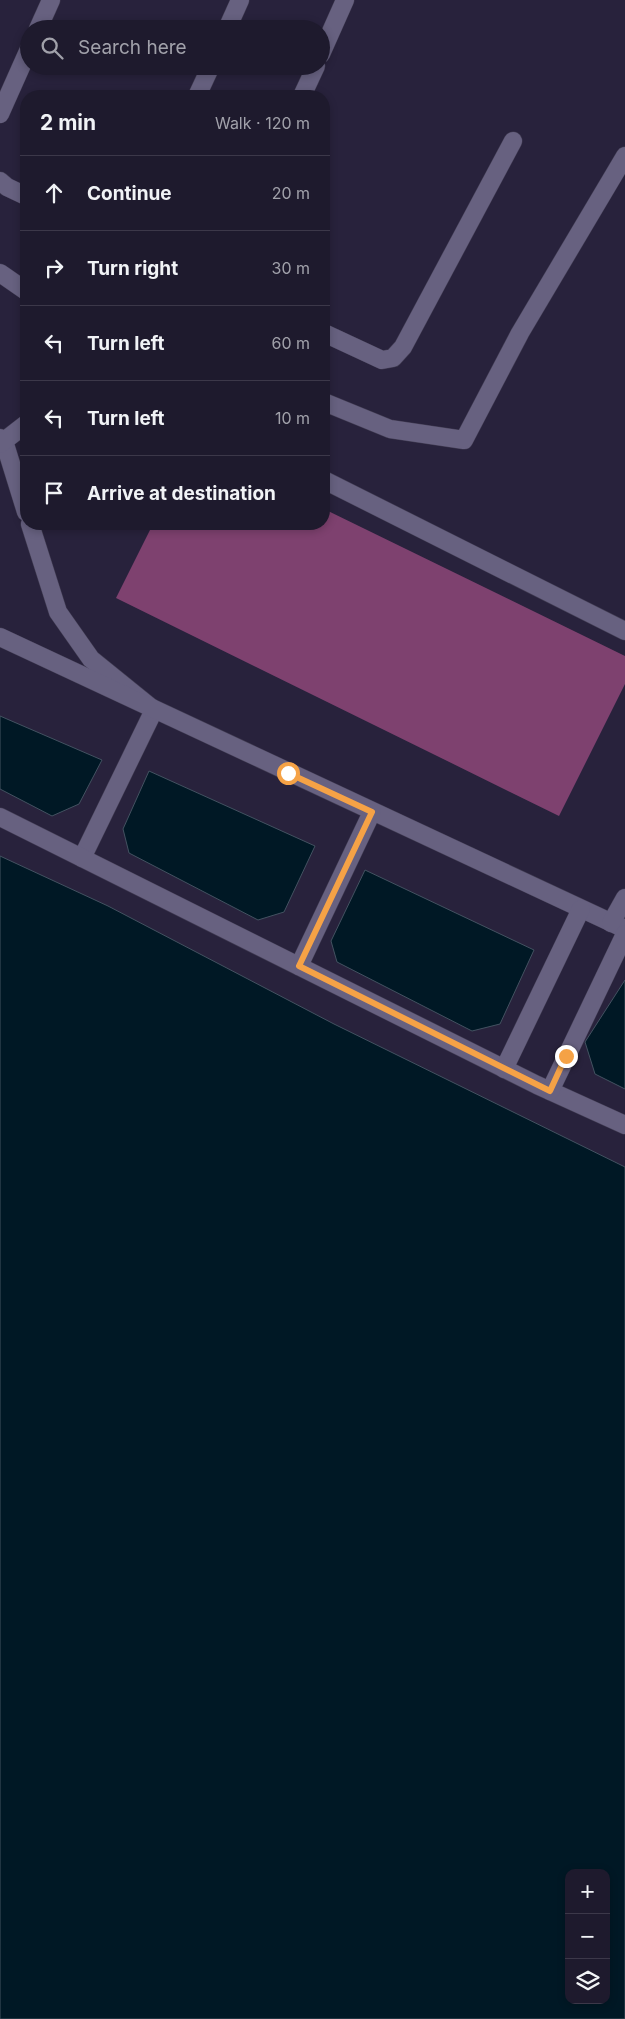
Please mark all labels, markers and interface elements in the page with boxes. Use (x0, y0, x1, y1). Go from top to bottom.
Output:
search box (20, 20, 330, 75)
icon: search (38, 34, 66, 62)
text: Search here (78, 36, 187, 59)
text: 2 min (40, 110, 96, 135)
text: Walk · 120 m (215, 113, 310, 133)
icon: ahead (40, 179, 68, 207)
text: Continue (87, 182, 172, 205)
text: 20 m (272, 183, 310, 203)
icon: right (40, 254, 68, 282)
text: Turn right (87, 257, 178, 280)
text: 30 m (272, 258, 310, 278)
icon: left (40, 329, 68, 357)
text: Turn left (87, 332, 165, 355)
text: 60 m (271, 333, 310, 353)
icon: left (40, 404, 68, 432)
text: Turn left (87, 407, 165, 430)
text: 10 m (275, 408, 310, 428)
icon: arrive (40, 479, 68, 507)
text: Arrive at destination (87, 482, 276, 505)
route start (277, 762, 300, 785)
route end (555, 1045, 578, 1068)
map controls (565, 1869, 610, 2004)
button: + (565, 1869, 610, 1914)
button: − (565, 1914, 610, 1959)
button: layers (565, 1959, 610, 2004)

